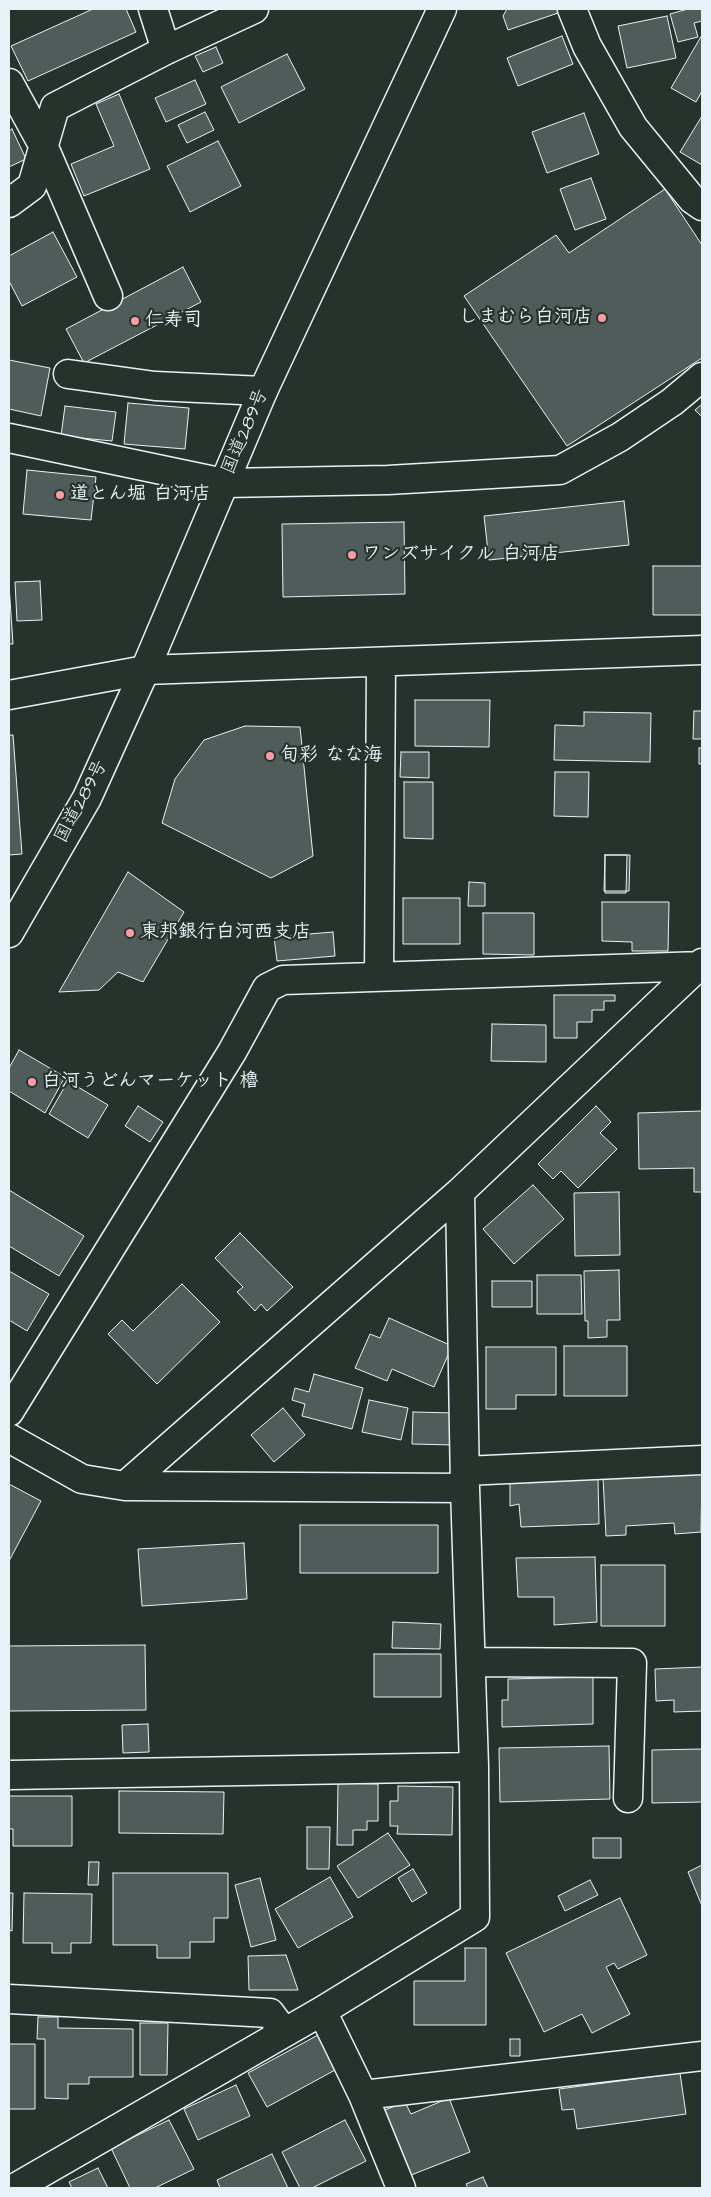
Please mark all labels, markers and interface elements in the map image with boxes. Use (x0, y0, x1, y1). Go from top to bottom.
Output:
place label: しまむら白河店 (459, 307, 592, 329)
place label: 仁寿司 (145, 310, 202, 332)
marker: しまむら白河店 (596, 312, 608, 324)
marker: 仁寿司 (129, 315, 141, 327)
street label: 国道289号 (218, 386, 274, 478)
place label: 道とん堀 白河店 (70, 484, 211, 506)
marker: 道とん堀 白河店 (54, 489, 66, 501)
place label: ワンズサイクル 白河店 (362, 544, 560, 566)
marker: ワンズサイクル 白河店 (346, 549, 358, 561)
place label: 旬彩 なな海 (280, 745, 383, 767)
marker: 旬彩 なな海 (264, 750, 276, 762)
street label: 国道289号 (51, 756, 113, 848)
place label: 東邦銀行白河西支店 (140, 922, 311, 944)
marker: 東邦銀行白河西支店 (124, 927, 136, 939)
place label: 白河うどんマーケット 櫓 (42, 1071, 259, 1093)
marker: 白河うどんマーケット 櫓 (26, 1076, 38, 1088)

